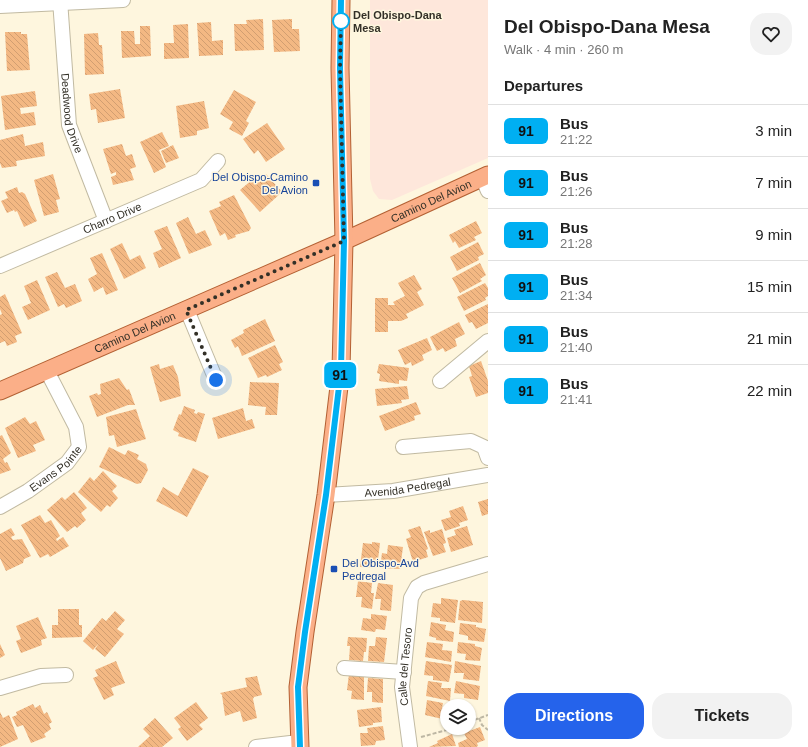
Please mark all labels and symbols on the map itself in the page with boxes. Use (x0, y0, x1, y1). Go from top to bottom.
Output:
place label: Del Obispo-Dana Mesa (353, 9, 443, 34)
marker: Del Obispo-Dana Mesa (332, 12, 350, 30)
street label: Deadwood Drive (59, 73, 85, 155)
place label: Del Obispo-Camino Del Avion (212, 171, 308, 196)
street label: Camino Del Avion (389, 177, 473, 225)
marker: Del Obispo-Camino Del Avion (311, 178, 321, 188)
street label: Charro Drive (81, 200, 143, 236)
street label: Camino Del Avion (92, 309, 177, 355)
line badge: 91 (322, 362, 358, 388)
your location (206, 370, 226, 390)
street label: Evans Pointe (27, 443, 84, 494)
street label: Avenida Pedregal (364, 475, 451, 499)
place label: Del Obispo-Avd Pedregal (342, 557, 419, 582)
marker: Del Obispo-Avd Pedregal (329, 564, 339, 574)
street label: Calle del Tesoro (396, 627, 414, 707)

